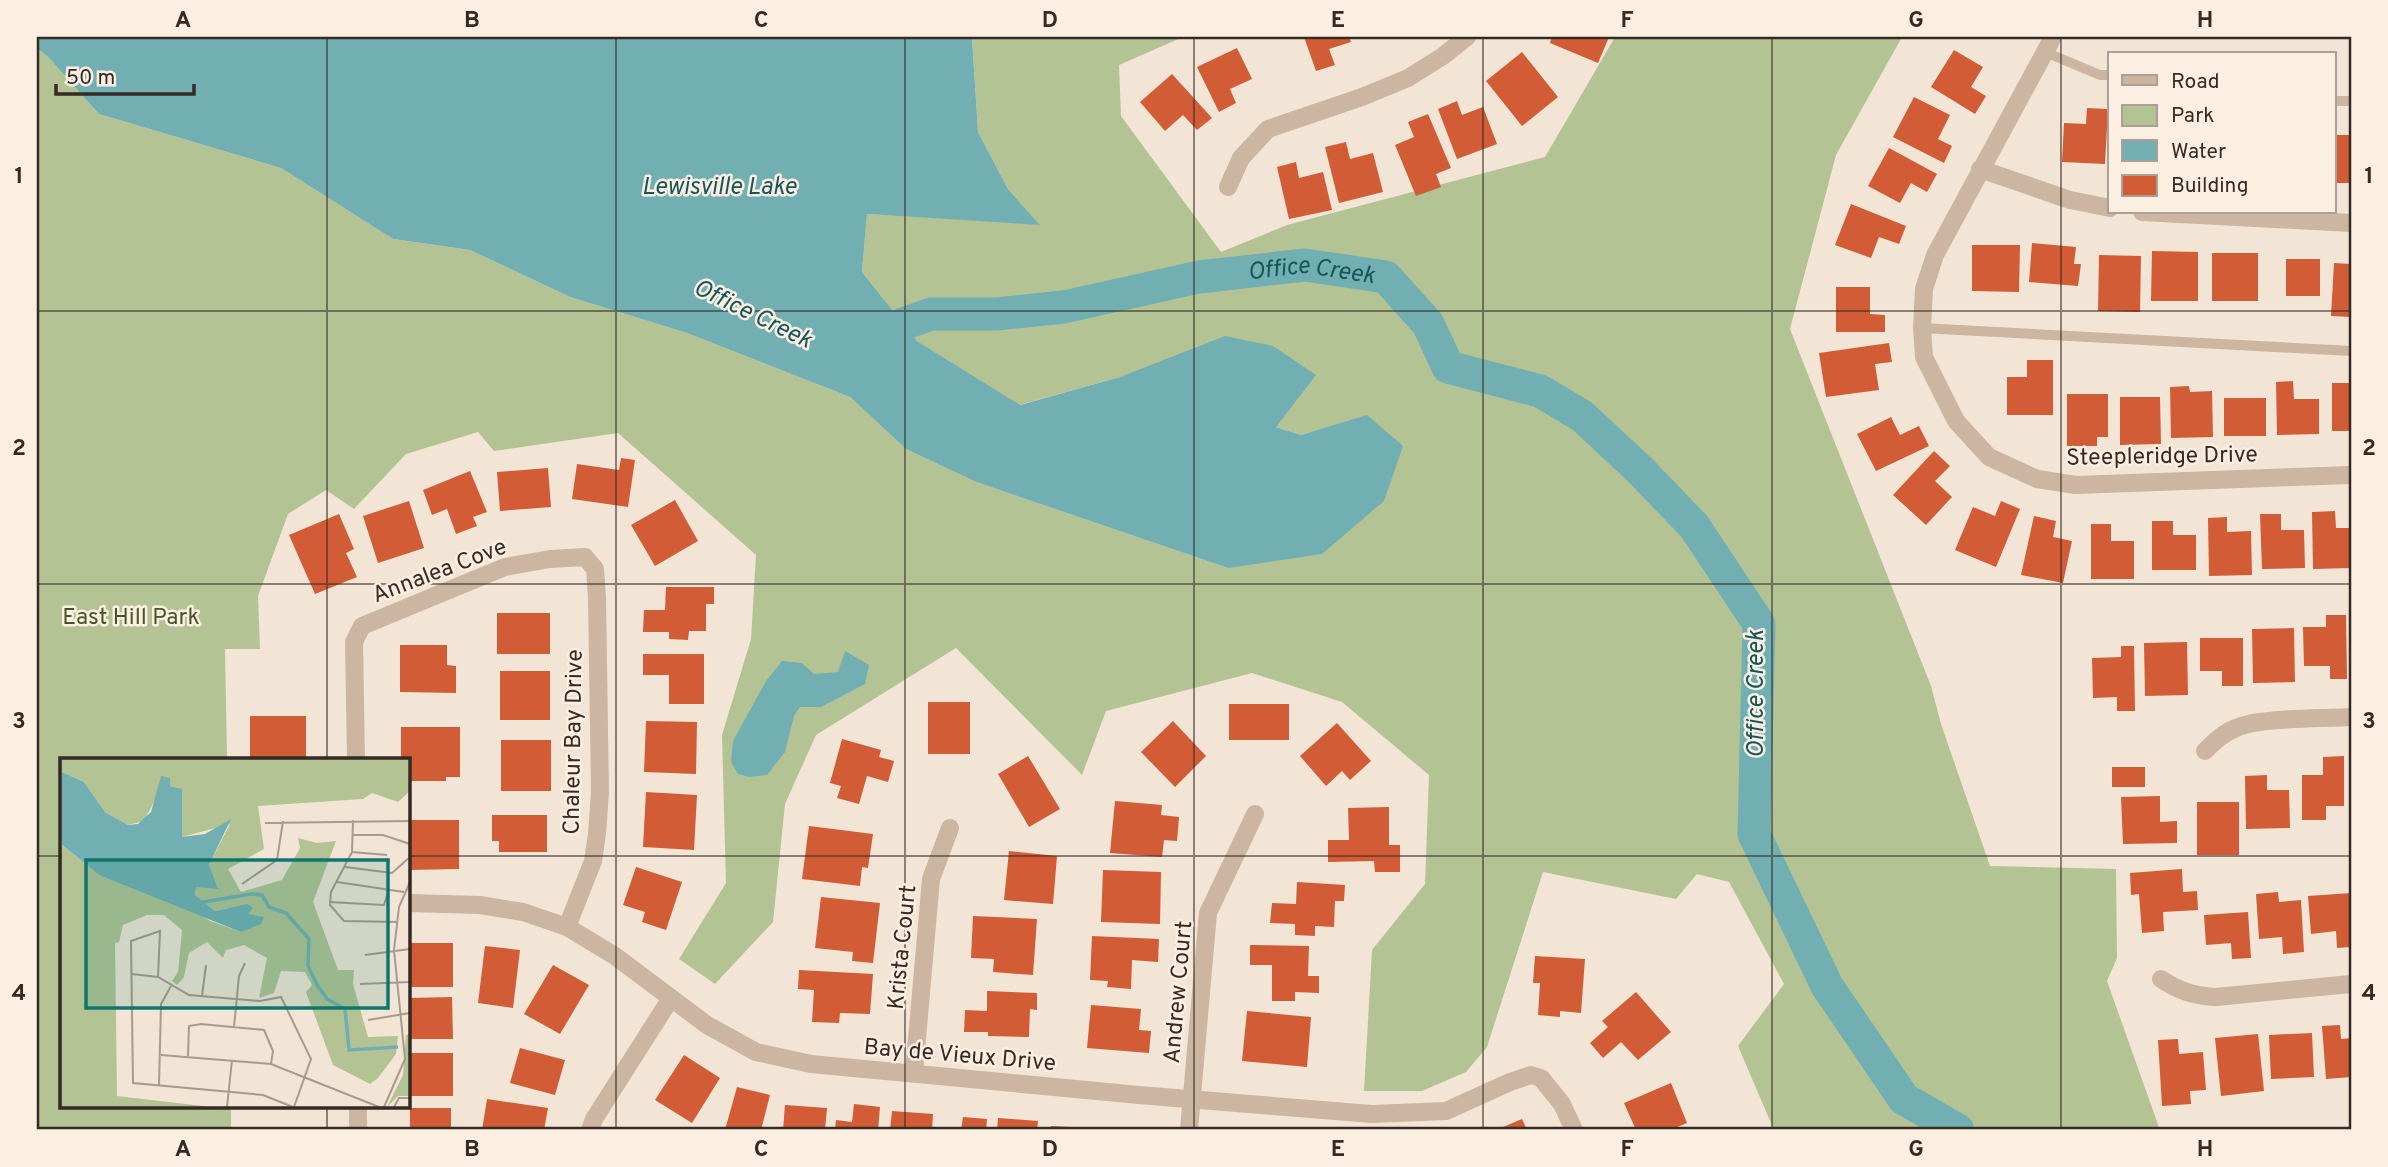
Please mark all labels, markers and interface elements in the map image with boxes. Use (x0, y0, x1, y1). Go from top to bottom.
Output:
text: A (175, 7, 191, 36)
text: B (464, 7, 480, 36)
text: C (754, 7, 768, 36)
text: D (1042, 7, 1058, 36)
text: E (1331, 7, 1345, 36)
text: F (1620, 7, 1634, 36)
text: G (1908, 7, 1924, 36)
text: H (2197, 7, 2213, 36)
scale bar (56, 52, 194, 96)
legend (2108, 52, 2336, 214)
text: 50 m (66, 65, 115, 92)
text: Road (2171, 69, 2220, 96)
text: Park (2171, 103, 2214, 130)
text: Water (2171, 139, 2226, 166)
text: 1 (14, 163, 24, 192)
text: 1 (2364, 163, 2374, 192)
water label: Lewisville Lake (642, 173, 797, 203)
text: Building (2171, 173, 2249, 200)
water label: Office Creek (1246, 252, 1377, 292)
water label: Office Creek (688, 273, 817, 357)
text: 2 (12, 435, 26, 464)
text: 2 (2362, 435, 2376, 464)
street label: Steepleridge Drive (2066, 441, 2258, 474)
street label: Annalea Cove (369, 533, 511, 611)
park label: East Hill Park (62, 604, 200, 633)
water label: Office Creek (1742, 629, 1772, 758)
street label: Chaleur Bay Drive (558, 649, 591, 835)
text: 3 (12, 708, 26, 737)
text: 3 (2362, 708, 2376, 737)
inset map (60, 758, 410, 1108)
street label: Krista Court (883, 883, 924, 1011)
street label: Andrew Court (1159, 920, 1200, 1065)
text: 4 (12, 980, 26, 1009)
text: 4 (2362, 980, 2376, 1009)
street label: Bay de Vieux Drive (862, 1034, 1057, 1079)
text: A (175, 1136, 191, 1165)
text: B (464, 1136, 480, 1165)
text: C (754, 1136, 768, 1165)
text: D (1042, 1136, 1058, 1165)
text: E (1331, 1136, 1345, 1165)
text: F (1620, 1136, 1634, 1165)
text: G (1908, 1136, 1924, 1165)
text: H (2197, 1136, 2213, 1165)

